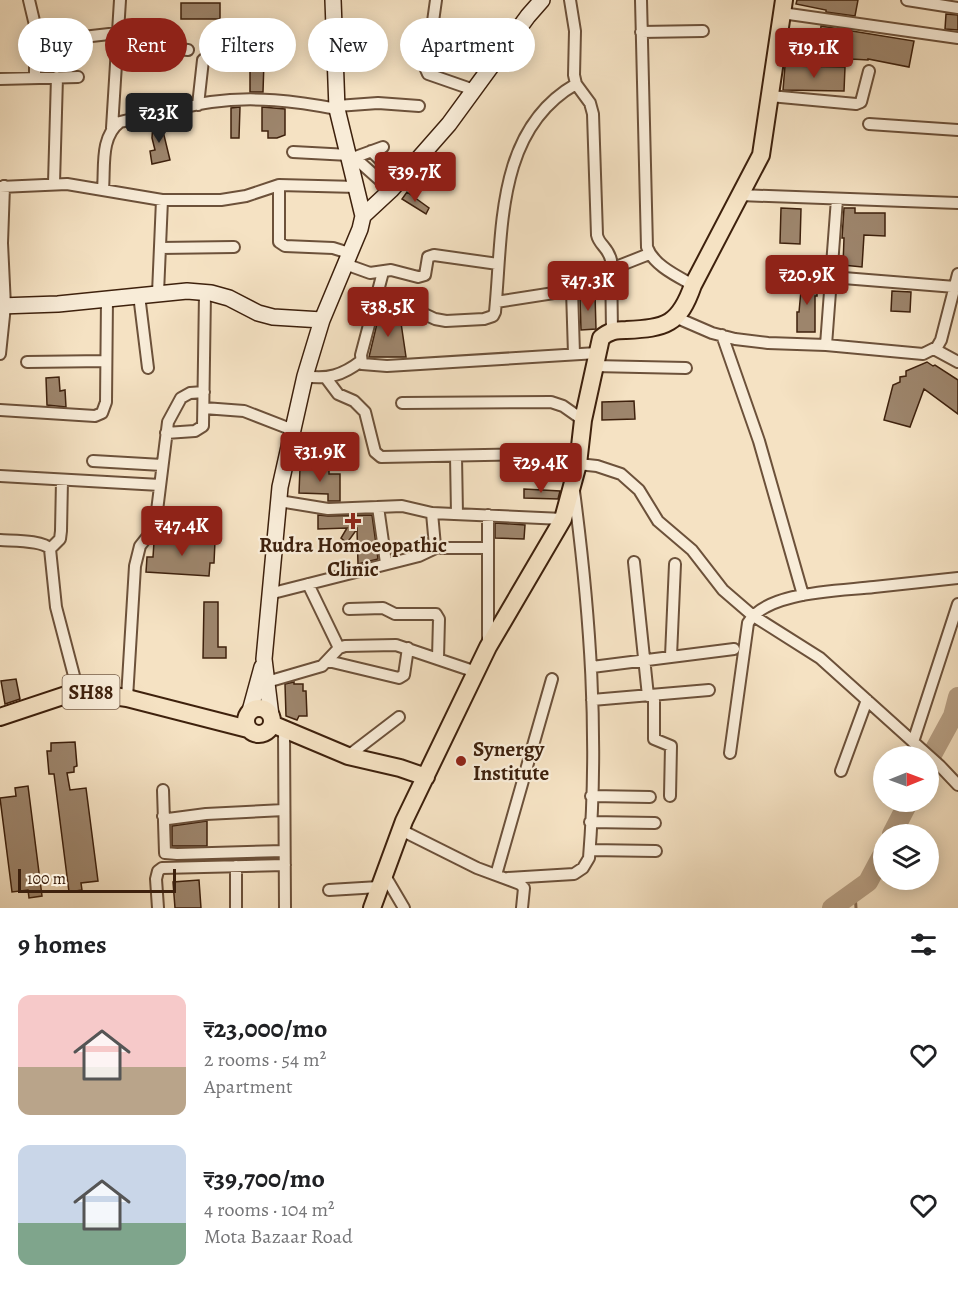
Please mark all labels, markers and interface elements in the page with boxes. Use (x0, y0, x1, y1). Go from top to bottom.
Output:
chip: Buy (18, 18, 93, 72)
chip: Rent (105, 18, 187, 72)
chip: Filters (199, 18, 296, 72)
chip: New (308, 18, 388, 72)
chip: Apartment (400, 18, 535, 72)
pin: ₹19.1K (765, 28, 863, 79)
text: ₹19.1K (789, 34, 839, 61)
pin: ₹23K (123, 93, 195, 144)
text: ₹23K (140, 99, 178, 126)
pin: ₹39.7K (366, 152, 464, 203)
text: ₹39.7K (389, 158, 441, 185)
pin: ₹20.9K (758, 255, 856, 306)
pin: ₹47.3K (539, 261, 637, 312)
text: ₹20.9K (779, 261, 835, 288)
text: ₹47.3K (562, 267, 614, 294)
pin: ₹38.5K (339, 287, 437, 338)
text: ₹38.5K (362, 293, 414, 320)
pin: ₹31.9K (271, 432, 369, 483)
text: ₹31.9K (294, 438, 346, 465)
pin: ₹29.4K (492, 443, 590, 494)
text: ₹29.4K (514, 449, 568, 476)
pin: ₹47.4K (133, 506, 231, 557)
text: ₹47.4K (155, 512, 209, 539)
marker: Rudra Homoeopathic Clinic (344, 512, 362, 530)
place label: Rudra Homoeopathic Clinic (259, 531, 447, 583)
road number: SH88 (62, 675, 119, 709)
place label: Synergy Institute (473, 735, 549, 787)
north arrow (873, 746, 939, 812)
map controls (873, 746, 939, 890)
marker: Synergy Institute (454, 754, 468, 768)
button: layers (873, 824, 939, 890)
scale bar (18, 866, 176, 894)
text: 100 m (27, 868, 66, 890)
text: 9 homes (18, 927, 107, 962)
icon: filters (907, 928, 940, 961)
text: ₹23,000/mo (204, 1011, 327, 1046)
icon: home (66, 1019, 138, 1091)
icon: heart (907, 1039, 940, 1072)
text: 2 rooms · 54 m² (204, 1046, 326, 1073)
text: Apartment (204, 1073, 293, 1100)
text: ₹39,700/mo (204, 1161, 325, 1196)
icon: home (66, 1169, 138, 1241)
icon: heart (907, 1189, 940, 1222)
text: 4 rooms · 104 m² (204, 1196, 335, 1223)
text: Mota Bazaar Road (204, 1223, 353, 1250)

